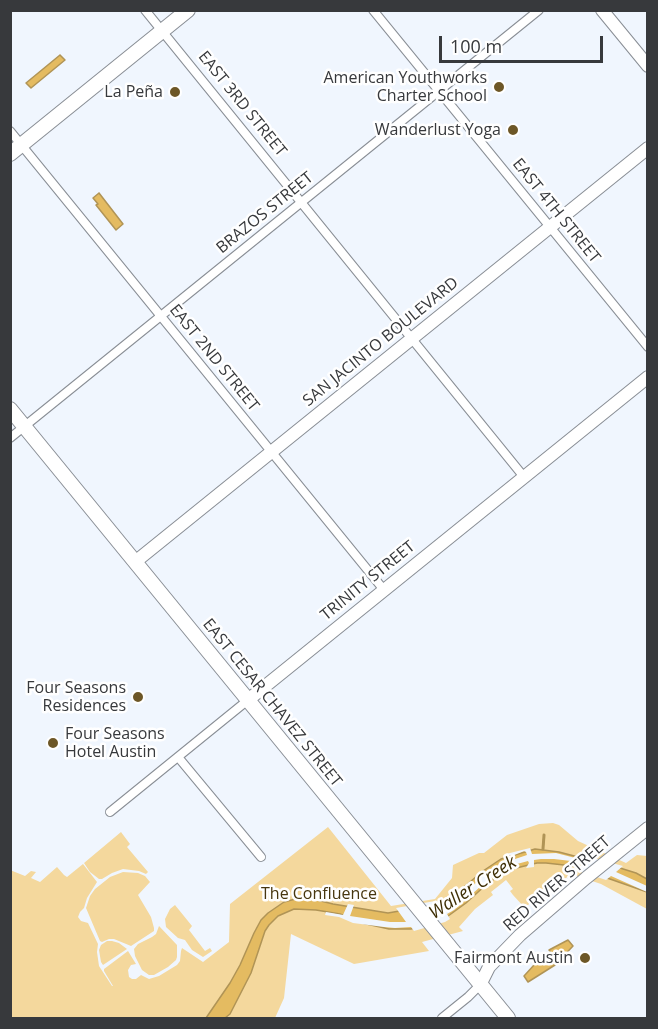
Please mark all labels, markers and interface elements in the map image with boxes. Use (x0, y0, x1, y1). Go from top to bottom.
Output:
scale bar (442, 24, 606, 62)
text: 100 m (450, 34, 502, 58)
street label: EAST 3RD STREET (194, 48, 290, 160)
place label: American Youthworks Charter School (323, 68, 487, 106)
marker: American Youthworks Charter School (492, 80, 506, 94)
place label: La Peña (104, 82, 163, 102)
marker: La Peña (168, 85, 182, 99)
place label: Wanderlust Yoga (375, 120, 501, 140)
marker: Wanderlust Yoga (506, 123, 520, 137)
street label: EAST 4TH STREET (508, 155, 604, 267)
street label: BRAZOS STREET (213, 168, 317, 258)
street label: SAN JACINTO BOULEVARD (299, 273, 463, 411)
street label: EAST 2ND STREET (165, 301, 263, 415)
street label: TRINITY STREET (317, 537, 419, 625)
street label: EAST CESAR CHAVEZ STREET (198, 615, 346, 791)
place label: Four Seasons Residences (26, 678, 126, 716)
marker: Four Seasons Residences (131, 690, 145, 704)
place label: Four Seasons Hotel Austin (65, 724, 165, 762)
marker: Four Seasons Hotel Austin (46, 736, 60, 750)
street label: RED RIVER STREET (500, 832, 614, 936)
water label: Waller Creek (425, 852, 521, 924)
park label: The Confluence (261, 884, 377, 904)
place label: Fairmont Austin (454, 948, 573, 968)
marker: Fairmont Austin (578, 951, 592, 965)

